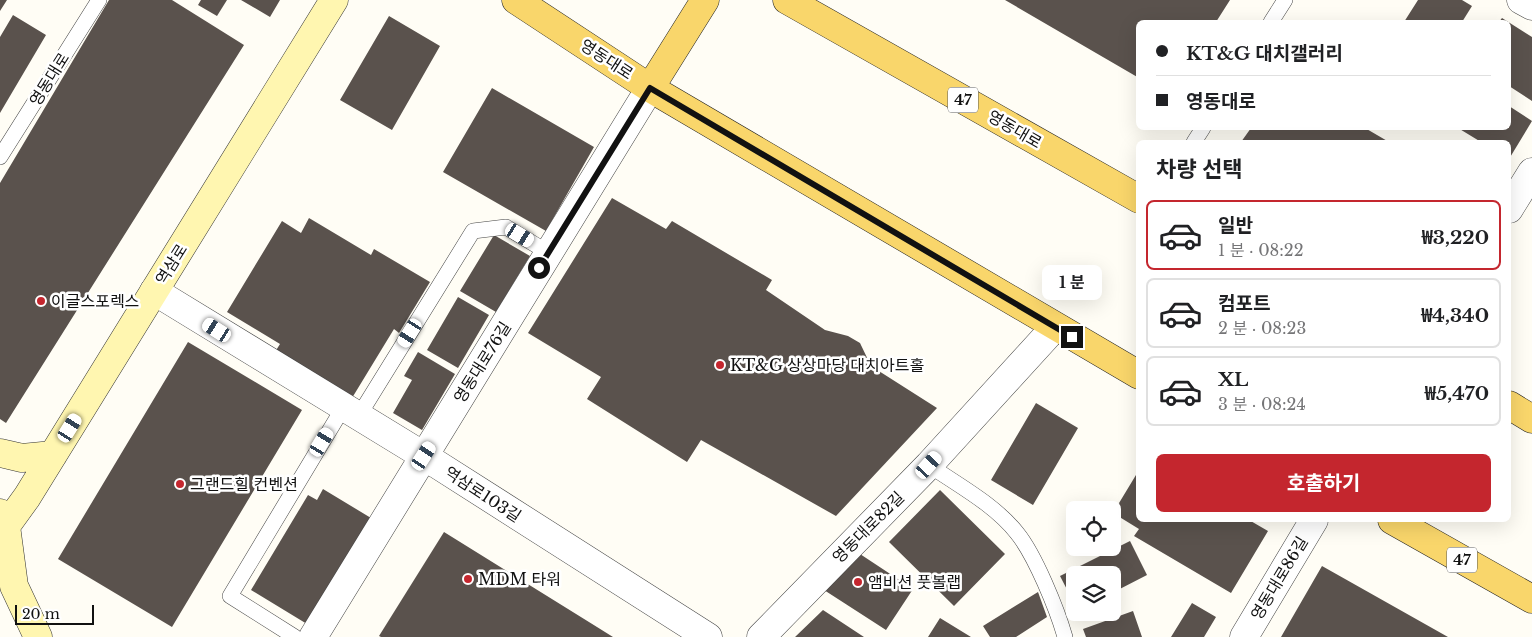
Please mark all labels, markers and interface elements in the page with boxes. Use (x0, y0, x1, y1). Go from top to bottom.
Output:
street label: 영동대로 (577, 35, 637, 84)
text: KT&G 대치갤러리 (1186, 42, 1343, 65)
street label: 영동대로 (25, 49, 73, 109)
road number: 47 (948, 88, 978, 112)
text: 영동대로 (1186, 90, 1256, 113)
street label: 영동대로 (984, 106, 1046, 153)
text: 차량 선택 (1156, 156, 1243, 183)
icon: car (1158, 213, 1203, 258)
text: 일반 (1218, 214, 1253, 237)
car (503, 221, 536, 249)
text: ₩3,220 (1422, 226, 1489, 249)
street label: 역삼로 (151, 240, 191, 288)
text: 1 분 · 08:22 (1218, 240, 1304, 260)
route start (528, 257, 550, 279)
callout: 1 분 (1042, 264, 1102, 300)
text: 1 분 (1059, 272, 1085, 292)
place label: 이글스포렉스 (51, 291, 139, 311)
icon: car (1158, 291, 1203, 336)
text: 컴포트 (1218, 292, 1270, 315)
marker: 이글스포렉스 (35, 295, 47, 307)
text: ₩4,340 (1421, 304, 1489, 327)
car (200, 316, 233, 344)
car (395, 316, 424, 350)
street label: 영동대로76길 (449, 318, 515, 406)
text: 2 분 · 08:23 (1218, 318, 1306, 338)
route end (1061, 326, 1083, 348)
place label: KT&G 상상마당 대치아트홀 (730, 355, 924, 375)
marker: KT&G 상상마당 대치아트홀 (714, 359, 726, 371)
text: XL (1218, 368, 1248, 391)
icon: car (1158, 369, 1203, 414)
text: ₩5,470 (1425, 382, 1489, 405)
text: 3 분 · 08:24 (1218, 394, 1306, 414)
car (55, 411, 84, 445)
car (307, 425, 336, 459)
car (409, 439, 438, 473)
car (913, 449, 944, 481)
button: 호출하기 (1156, 454, 1491, 512)
street label: 역삼로103길 (441, 462, 525, 526)
place label: 그랜드힐 컨벤션 (190, 474, 298, 494)
marker: 그랜드힐 컨벤션 (174, 478, 186, 490)
street label: 영동대로82길 (828, 487, 908, 567)
map controls (1066, 501, 1121, 621)
button: locate (1066, 501, 1121, 556)
street label: 영동대로86길 (1246, 533, 1312, 623)
road number: 47 (1447, 548, 1477, 572)
button: layers (1066, 566, 1121, 621)
place label: MDM 타워 (478, 569, 561, 589)
place label: 앰비션 풋볼랩 (868, 572, 961, 592)
marker: MDM 타워 (462, 573, 474, 585)
marker: 앰비션 풋볼랩 (852, 576, 864, 588)
scale bar (15, 602, 94, 625)
text: 20 m (22, 605, 60, 623)

